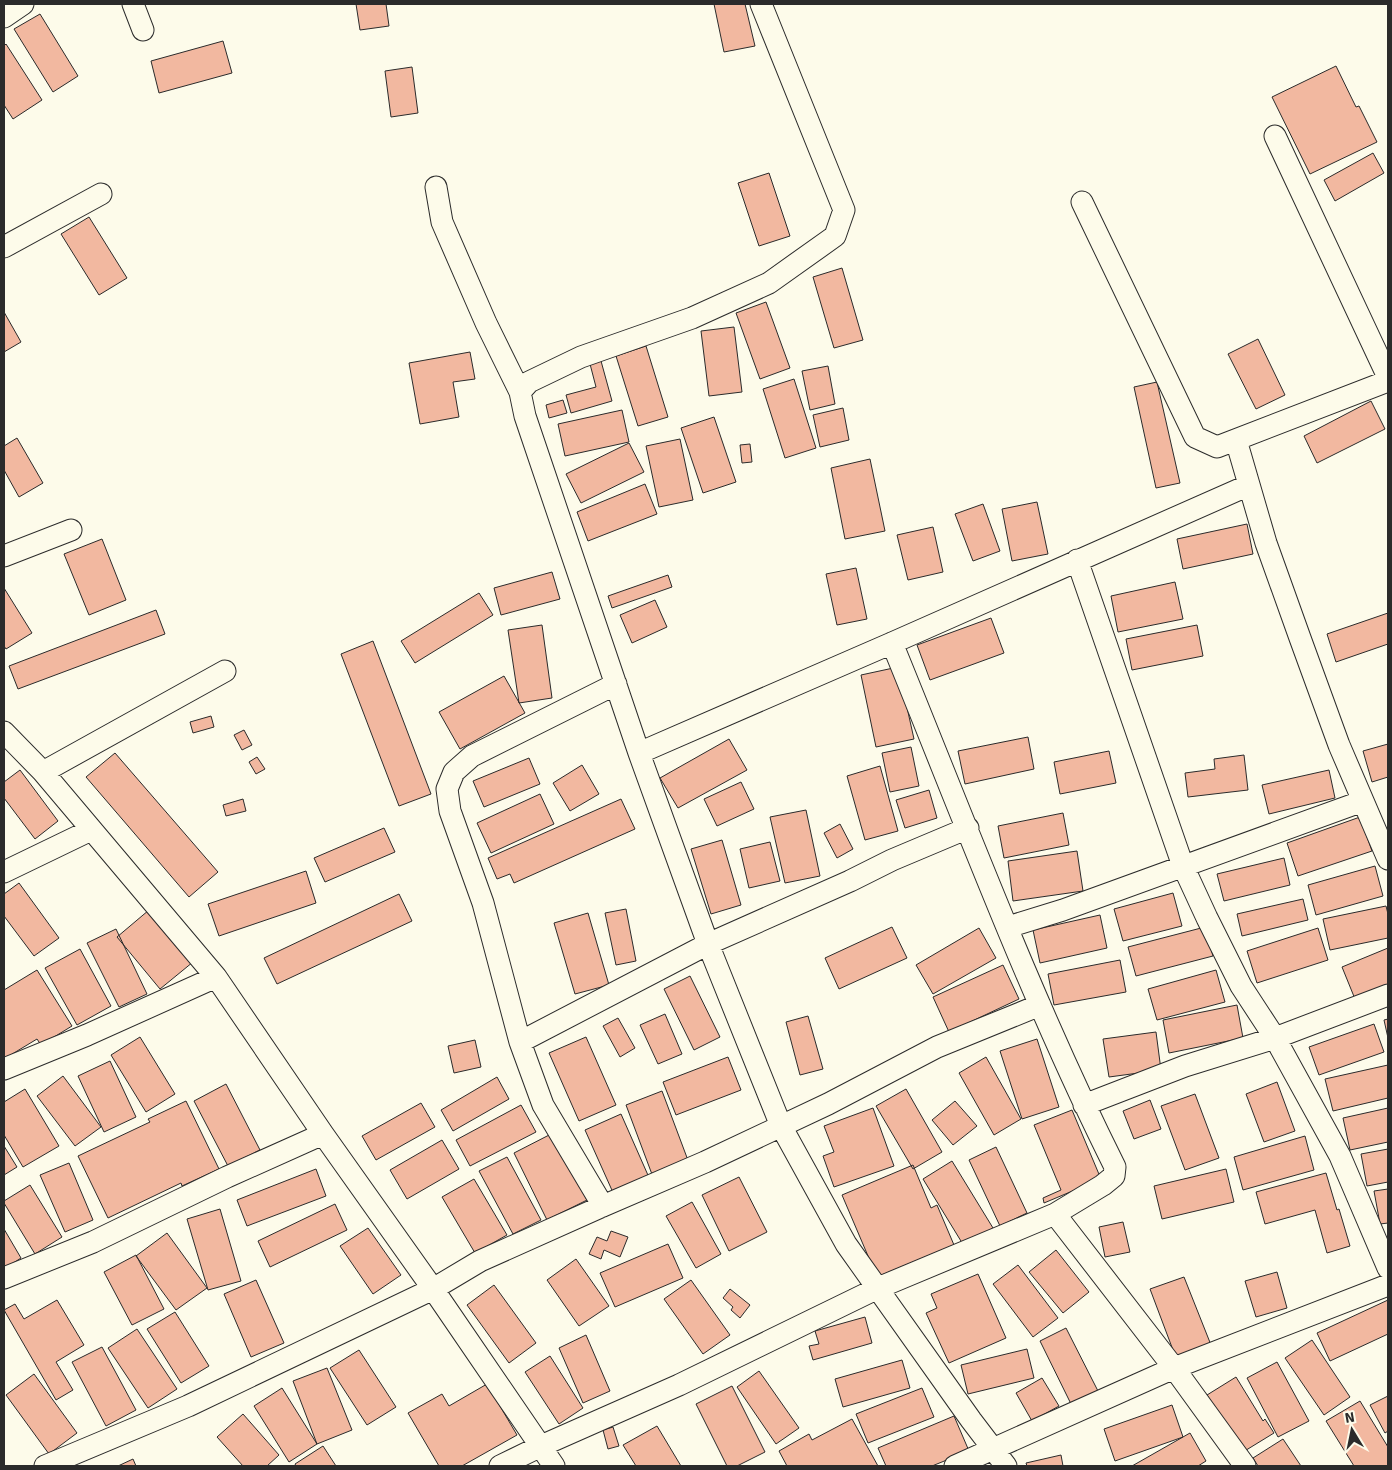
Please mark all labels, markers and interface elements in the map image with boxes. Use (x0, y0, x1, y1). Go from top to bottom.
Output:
north arrow (1327, 1405, 1377, 1455)
text: N (1344, 1408, 1356, 1427)

